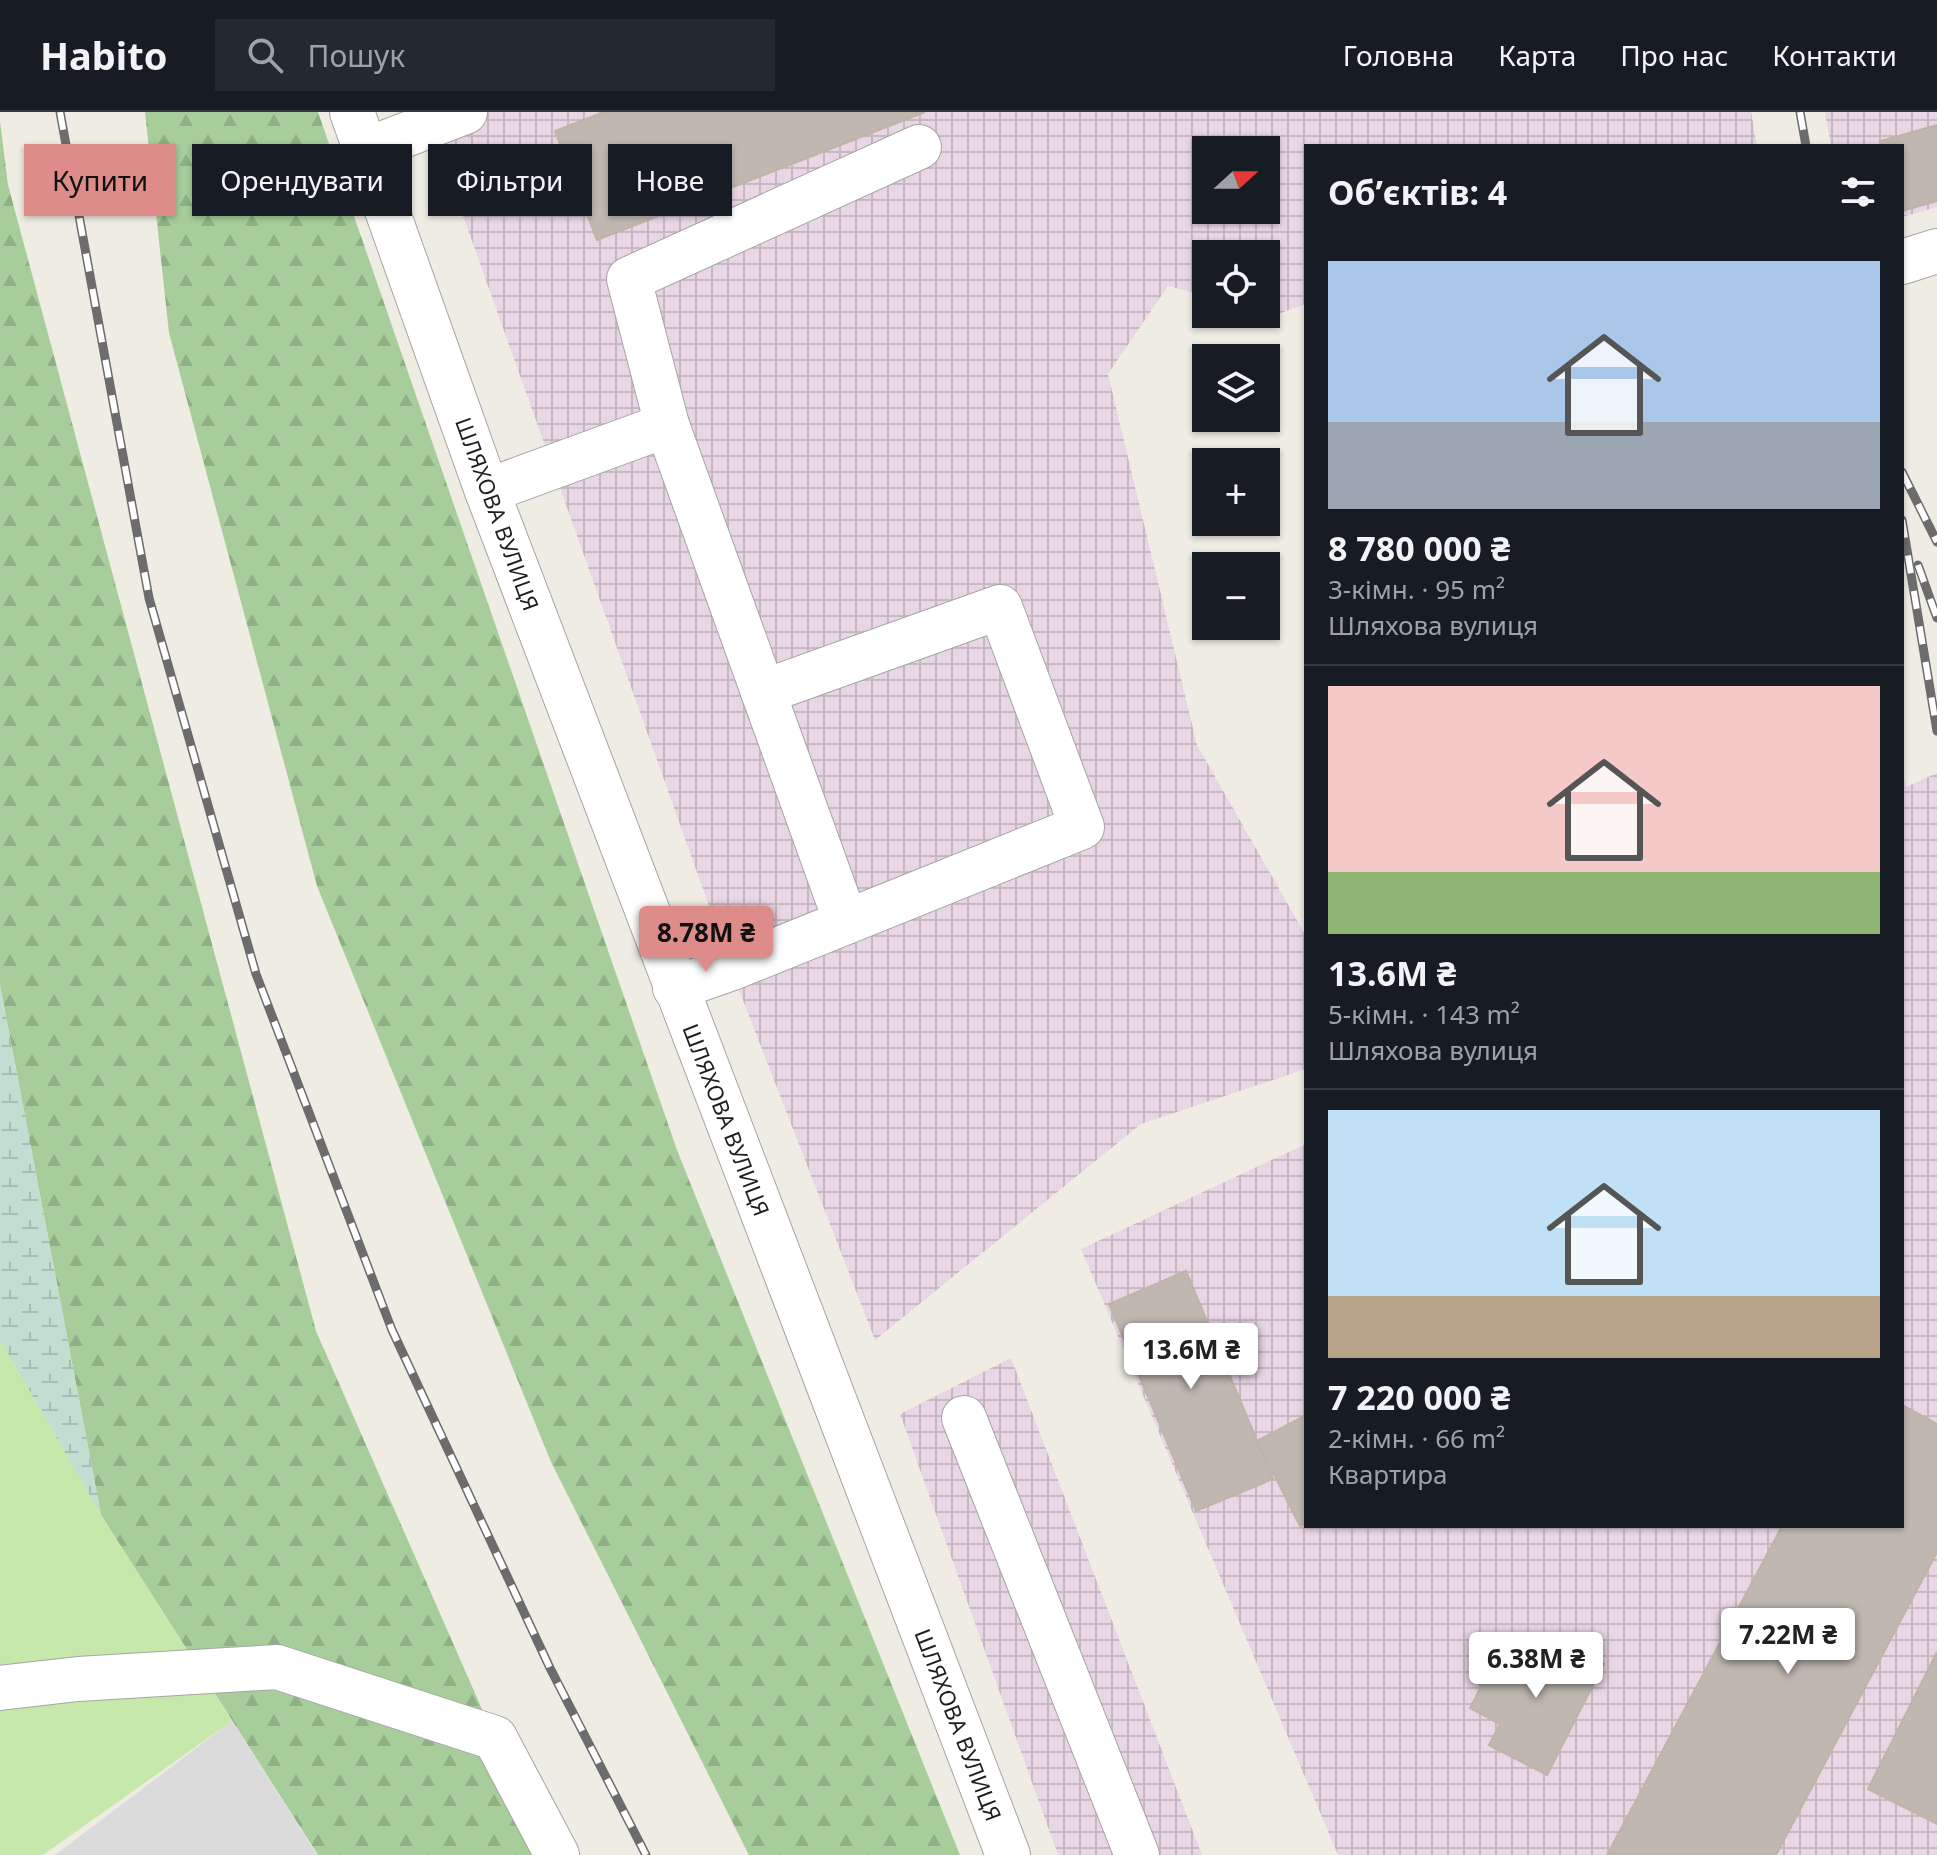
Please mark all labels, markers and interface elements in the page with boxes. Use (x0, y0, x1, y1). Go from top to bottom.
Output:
search box (215, 19, 775, 91)
text: Habito (40, 29, 167, 81)
icon: search (243, 33, 287, 77)
text: Пошук (307, 35, 405, 76)
text: Головна (1343, 36, 1454, 74)
text: Карта (1498, 36, 1576, 74)
text: Про нас (1620, 36, 1728, 74)
text: Контакти (1772, 36, 1897, 74)
north arrow (1192, 136, 1280, 224)
map controls (1192, 136, 1280, 640)
chip: Купити (24, 144, 176, 216)
chip: Орендувати (192, 144, 412, 216)
chip: Фільтри (428, 144, 592, 216)
chip: Нове (608, 144, 732, 216)
text: Об’єктів: 4 (1328, 169, 1507, 215)
icon: filters (1836, 170, 1880, 214)
button: locate (1192, 240, 1280, 328)
icon: home (1532, 313, 1676, 457)
button: layers (1192, 344, 1280, 432)
street label: ШЛЯХОВА ВУЛИЦЯ (449, 413, 547, 614)
button: + (1192, 448, 1280, 536)
text: 8 780 000 ₴ (1328, 525, 1510, 571)
button: − (1192, 552, 1280, 640)
text: 3-кімн. · 95 m² (1328, 571, 1505, 607)
text: Шляхова вулиця (1328, 607, 1538, 643)
icon: home (1532, 738, 1676, 882)
pin: 8.78M ₴ (632, 906, 780, 974)
text: 8.78M ₴ (657, 914, 755, 950)
text: 13.6M ₴ (1328, 950, 1456, 996)
text: 5-кімн. · 143 m² (1328, 996, 1520, 1032)
street label: ШЛЯХОВА ВУЛИЦЯ (676, 1019, 777, 1220)
text: Шляхова вулиця (1328, 1032, 1538, 1068)
icon: home (1532, 1162, 1676, 1306)
pin: 13.6M ₴ (1117, 1323, 1265, 1391)
text: 13.6M ₴ (1142, 1331, 1240, 1367)
text: 7 220 000 ₴ (1328, 1374, 1510, 1420)
text: 2-кімн. · 66 m² (1328, 1420, 1505, 1456)
text: Квартира (1328, 1456, 1447, 1492)
pin: 7.22M ₴ (1714, 1608, 1862, 1676)
text: 7.22M ₴ (1739, 1616, 1837, 1652)
street label: ШЛЯХОВА ВУЛИЦЯ (908, 1624, 1009, 1825)
pin: 6.38M ₴ (1462, 1632, 1610, 1700)
text: 6.38M ₴ (1487, 1640, 1585, 1676)

